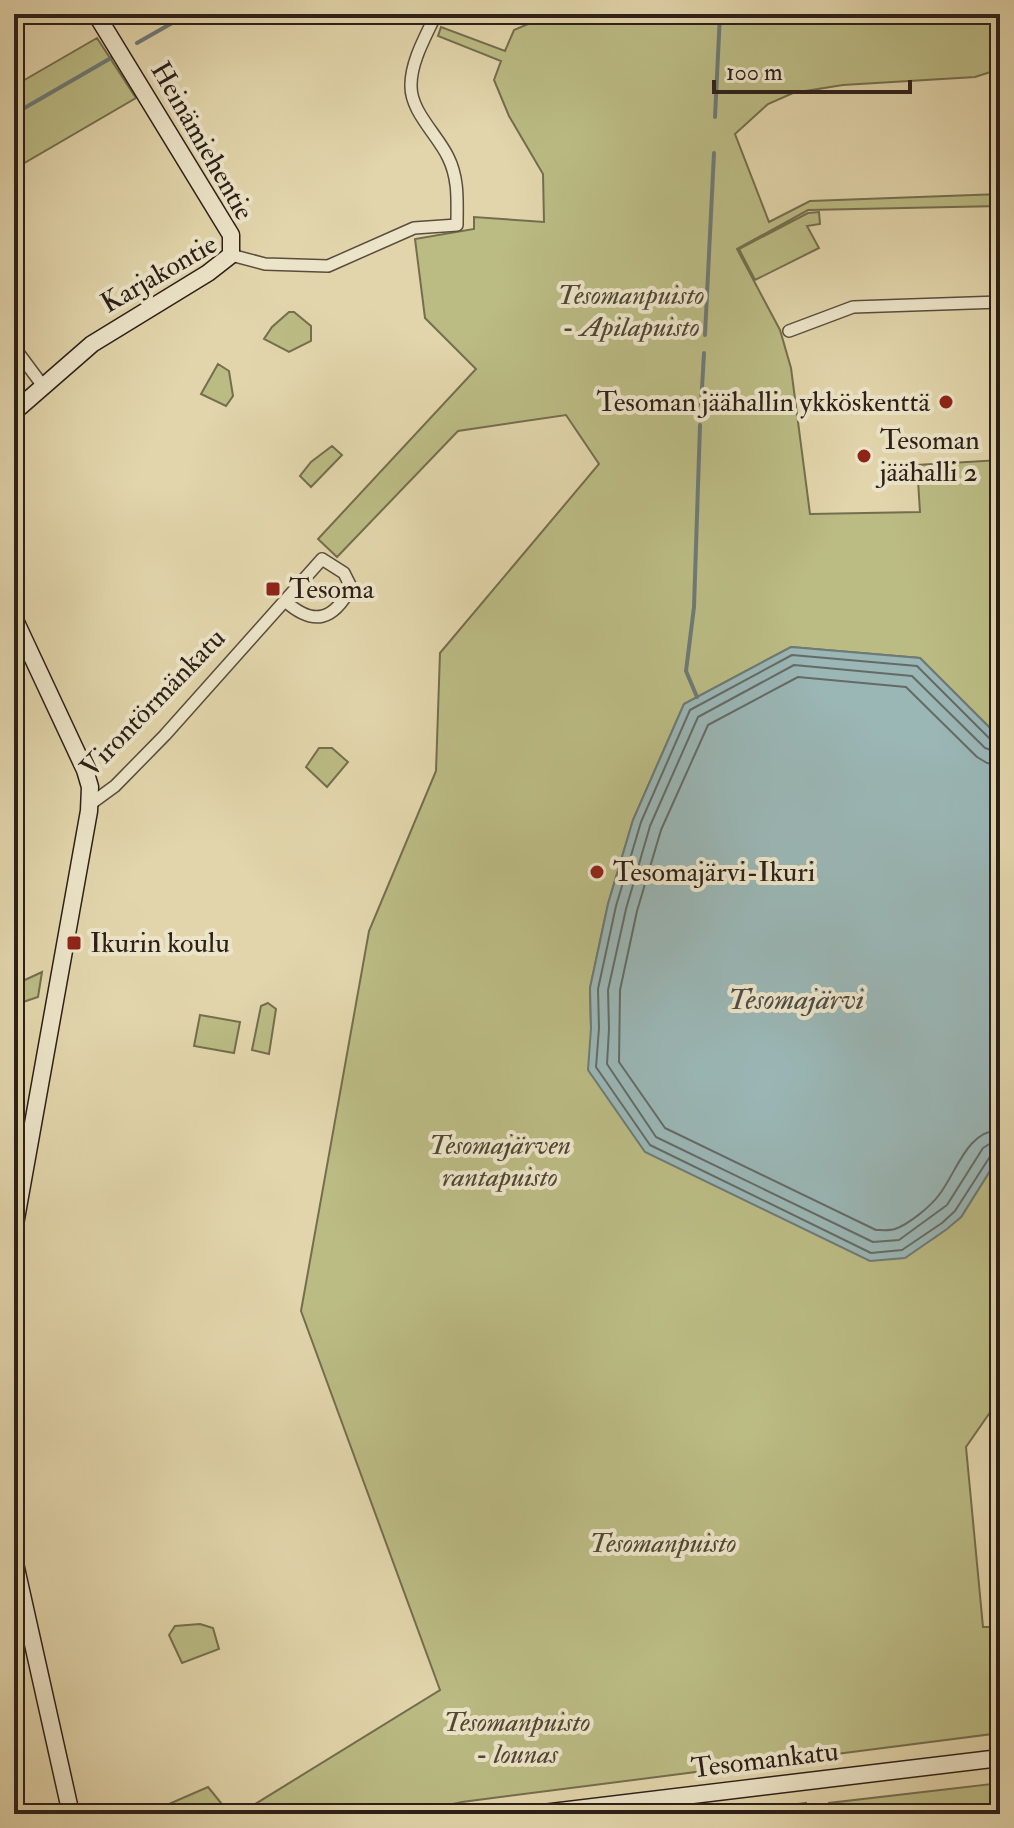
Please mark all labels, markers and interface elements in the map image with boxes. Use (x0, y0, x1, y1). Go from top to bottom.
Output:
scale bar (714, 44, 910, 94)
street label: Heinämiehentie (143, 55, 262, 227)
text: 100 m (726, 57, 783, 88)
street label: Karjakontie (95, 227, 224, 321)
park label: Tesomanpuisto - Apilapuisto (557, 278, 705, 345)
place label: Tesoman jäähallin ykköskenttä (596, 385, 930, 420)
marker: Tesoman jäähallin ykköskenttä (937, 393, 955, 411)
place label: Tesoman jäähalli 2 (875, 423, 980, 490)
marker: Tesoman jäähalli 2 (855, 447, 873, 465)
place label: Tesoma (289, 572, 375, 607)
marker: Tesoma (264, 580, 282, 598)
street label: Virontörmänkatu (73, 621, 233, 785)
place label: Tesomajärvi-Ikuri (613, 855, 815, 890)
marker: Tesomajärvi-Ikuri (588, 863, 606, 881)
place label: Ikurin koulu (90, 926, 230, 961)
marker: Ikurin koulu (65, 934, 83, 952)
water label: Tesomajärvi (728, 981, 864, 1018)
park label: Tesomajärven rantapuisto (429, 1128, 571, 1195)
park label: Tesomanpuisto (589, 1526, 737, 1561)
park label: Tesomanpuisto - lounas (443, 1705, 591, 1772)
street label: Tesomankatu (689, 1734, 841, 1786)

